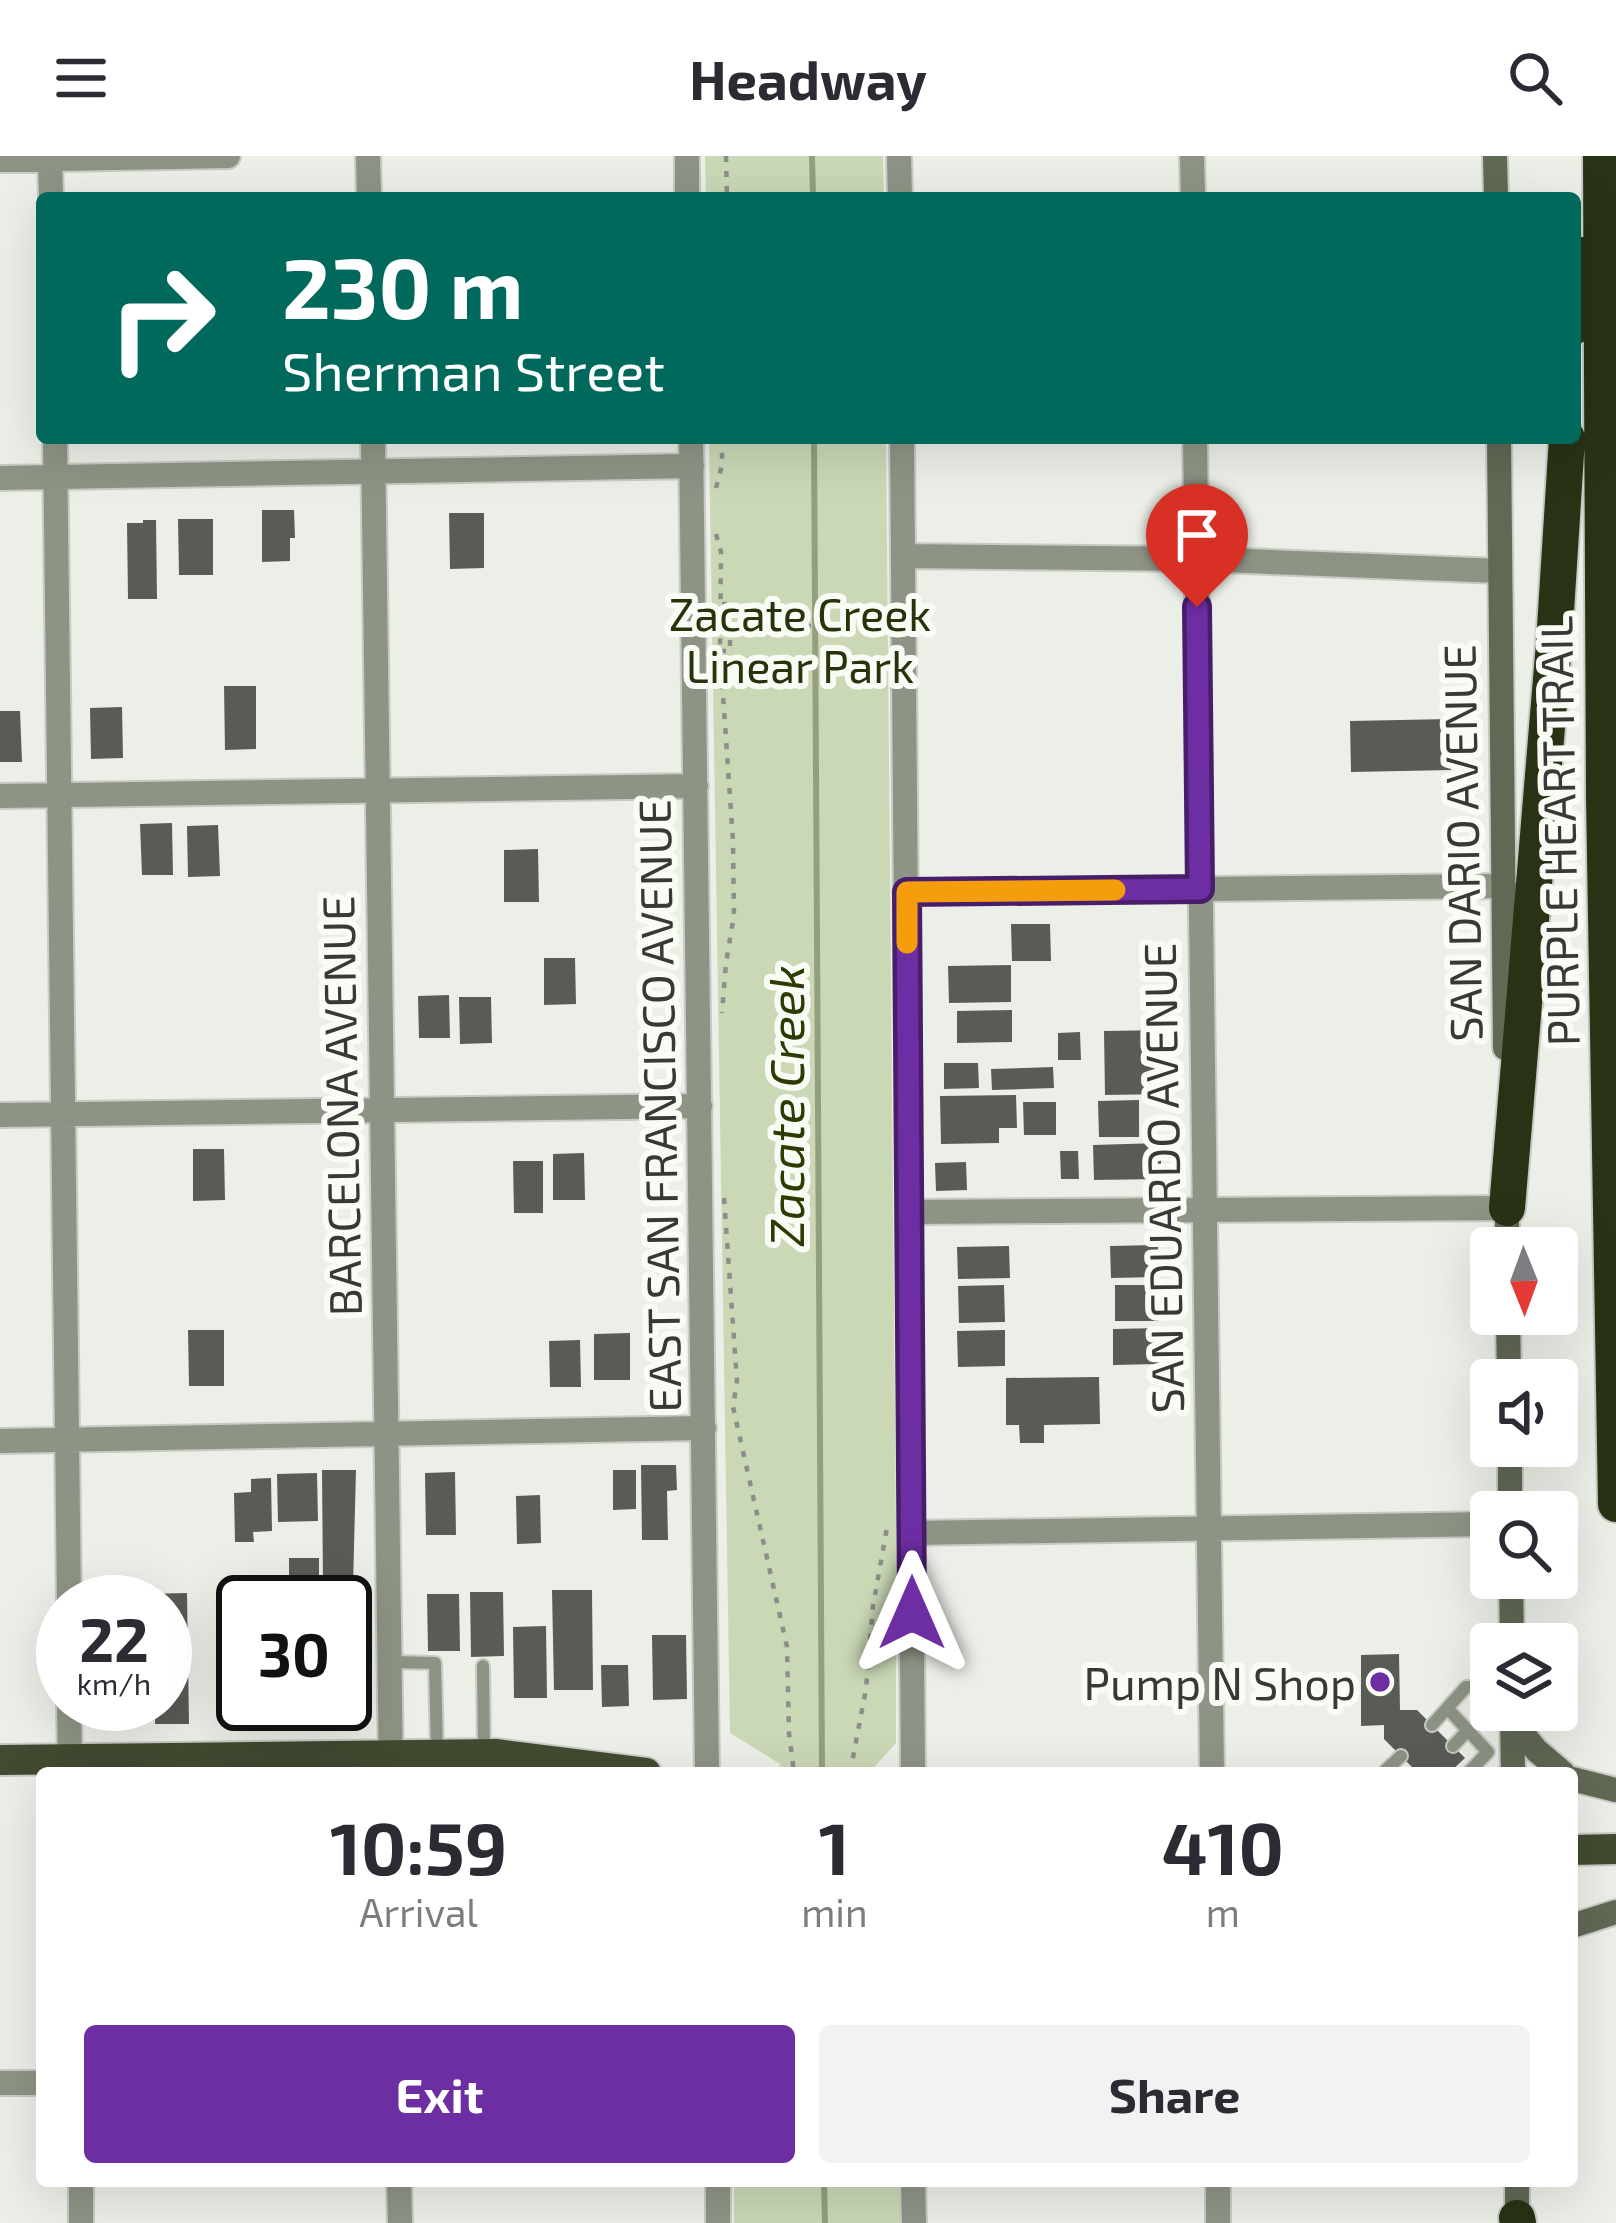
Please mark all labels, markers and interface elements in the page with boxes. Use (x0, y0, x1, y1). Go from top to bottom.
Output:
icon: menu (48, 45, 114, 111)
icon: search (1502, 45, 1568, 111)
text: Headway (689, 46, 927, 111)
text: 230 m (282, 235, 524, 336)
icon: right (84, 240, 240, 396)
text: Sherman Street (282, 337, 665, 402)
pin (1146, 484, 1248, 607)
icon: arrive (1164, 502, 1230, 568)
park label: Zacate Creek Linear Park (669, 586, 931, 692)
street label: PURPLE HEART TRAIL (1527, 615, 1589, 1047)
street label: SAN DARIO AVENUE (1431, 644, 1491, 1042)
street label: EAST SAN FRANCISCO AVENUE (626, 799, 690, 1413)
street label: BARCELONA AVENUE (309, 895, 371, 1317)
street label: SAN EDUARDO AVENUE (1131, 942, 1193, 1414)
water label: Zacate Creek (756, 965, 814, 1247)
north arrow (1470, 1227, 1578, 1335)
map controls (1470, 1227, 1578, 1731)
button: sound (1470, 1359, 1578, 1467)
button: search (1470, 1491, 1578, 1599)
position arrow (849, 1550, 975, 1676)
speed limit sign: 30 (216, 1575, 372, 1731)
text: 22 (79, 1602, 149, 1674)
button: layers (1470, 1623, 1578, 1731)
place label: Pump N Shop (1083, 1655, 1356, 1709)
text: km/h (77, 1665, 151, 1701)
marker: Pump N Shop (1367, 1669, 1393, 1695)
text: 10:59 (330, 1803, 507, 1889)
text: 1 (819, 1803, 850, 1889)
text: 410 (1162, 1803, 1284, 1889)
text: Arrival (359, 1888, 478, 1935)
text: min (801, 1888, 868, 1935)
text: m (1206, 1888, 1240, 1935)
button: Exit (84, 2025, 795, 2163)
button: Share (819, 2025, 1530, 2163)

